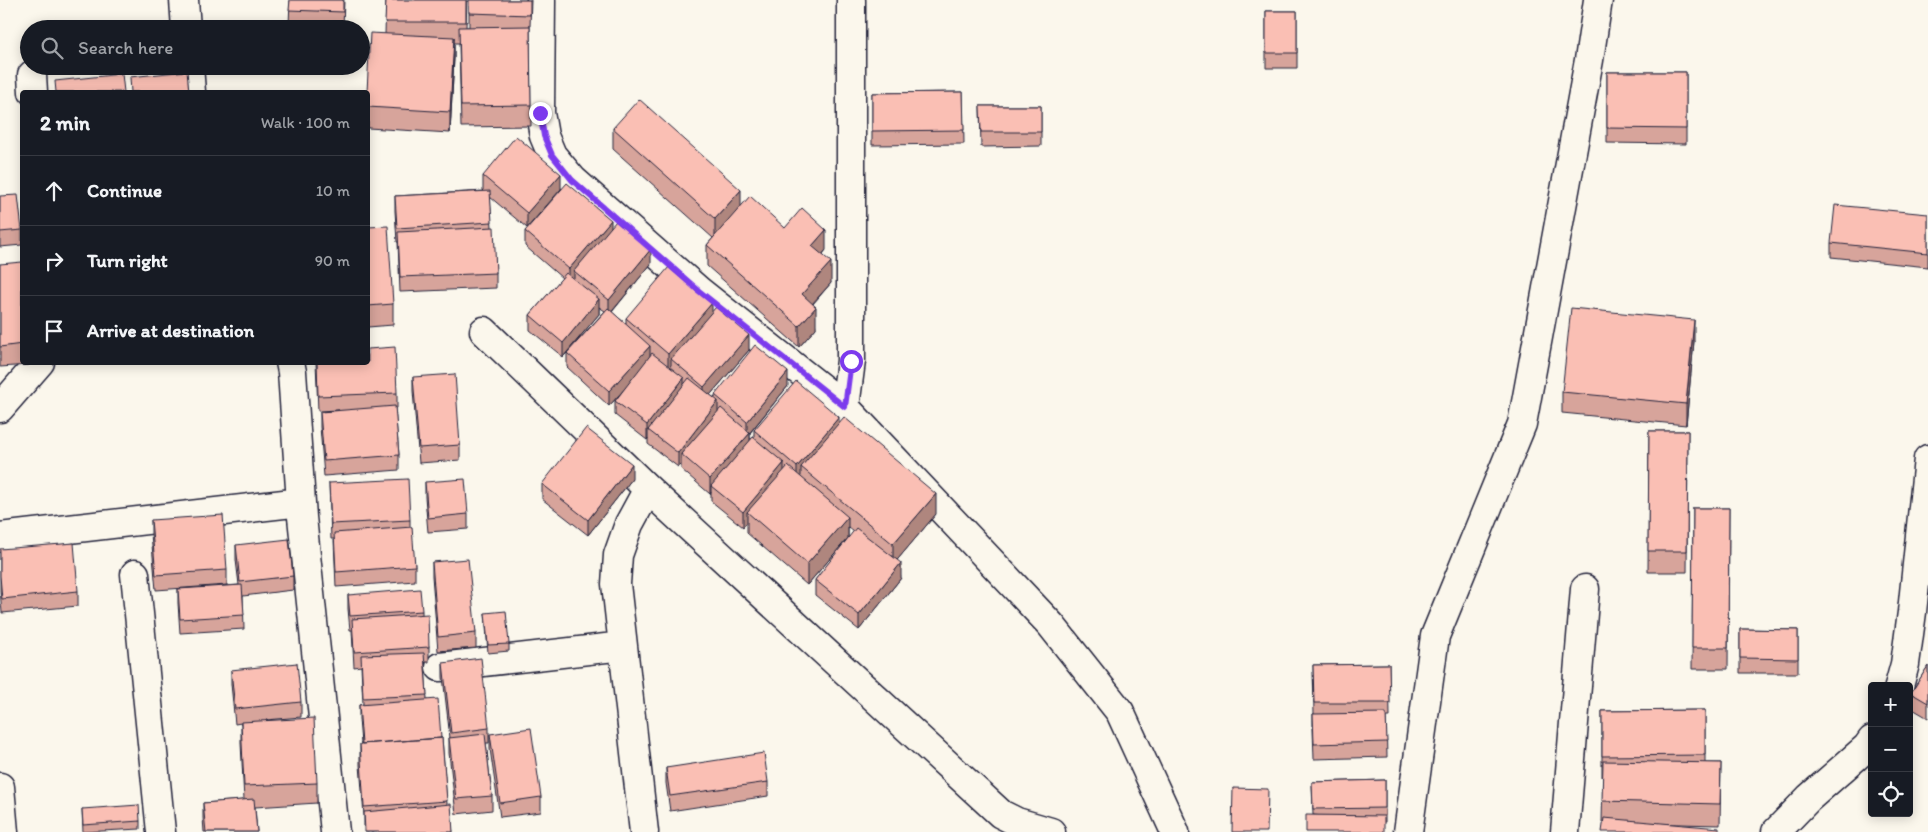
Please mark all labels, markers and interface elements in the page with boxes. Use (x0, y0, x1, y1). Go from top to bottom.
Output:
search box (20, 20, 370, 75)
icon: search (38, 34, 66, 62)
text: Search here (78, 36, 173, 59)
route end (529, 102, 552, 125)
text: 2 min (40, 110, 90, 135)
text: Walk · 100 m (261, 113, 350, 132)
icon: ahead (40, 177, 68, 205)
text: Continue (87, 179, 162, 202)
text: 10 m (316, 181, 350, 200)
icon: right (40, 247, 68, 275)
text: Turn right (87, 249, 168, 272)
text: 90 m (315, 251, 350, 270)
icon: arrive (40, 317, 68, 345)
text: Arrive at destination (87, 319, 254, 342)
route start (840, 350, 863, 373)
map controls (1868, 682, 1913, 817)
button: + (1868, 682, 1913, 727)
button: − (1868, 727, 1913, 772)
button: locate (1868, 772, 1913, 817)

